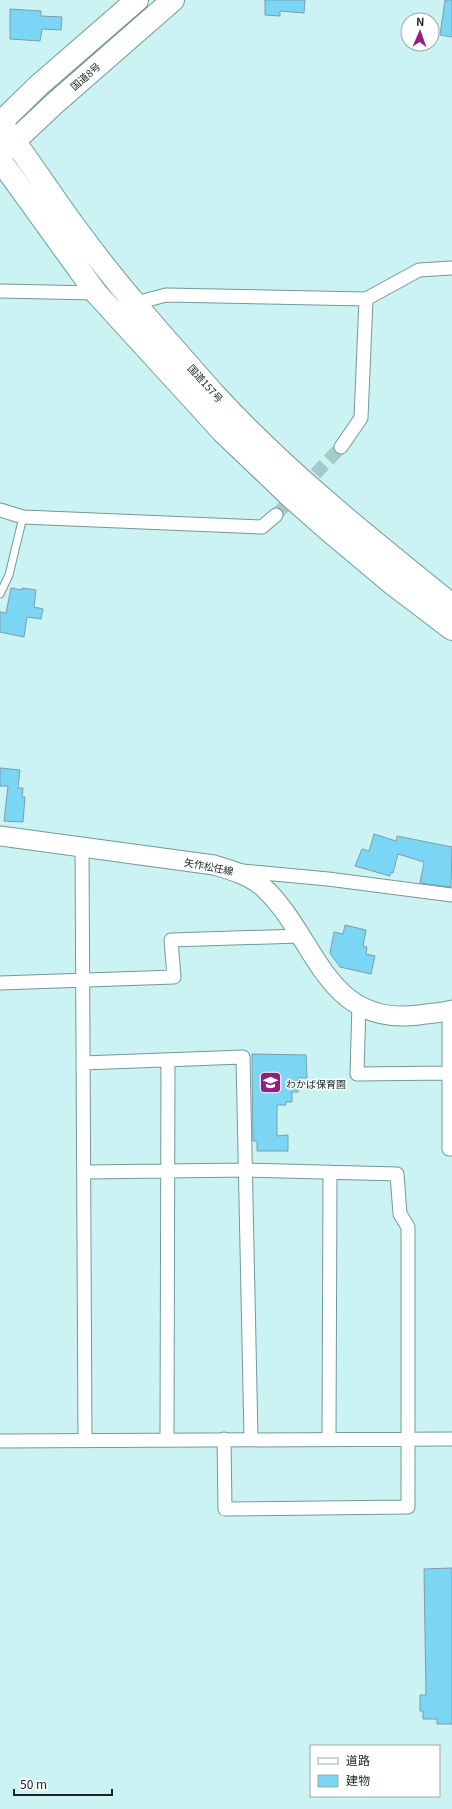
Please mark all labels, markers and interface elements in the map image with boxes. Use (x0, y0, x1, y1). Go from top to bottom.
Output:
north arrow (400, 12, 440, 52)
text: N (416, 13, 425, 29)
street label: 国道8号 (67, 59, 103, 93)
street label: 国道157号 (185, 361, 227, 405)
street label: 矢作松任線 (183, 854, 235, 878)
school or university icon: わかば保育園 (258, 1070, 284, 1096)
place label: わかば保育園 (286, 1076, 346, 1091)
legend (310, 1745, 440, 1797)
text: 道路 (346, 1751, 370, 1768)
scale bar (14, 1771, 112, 1797)
text: 建物 (346, 1771, 370, 1788)
text: 50 m (20, 1775, 47, 1792)

